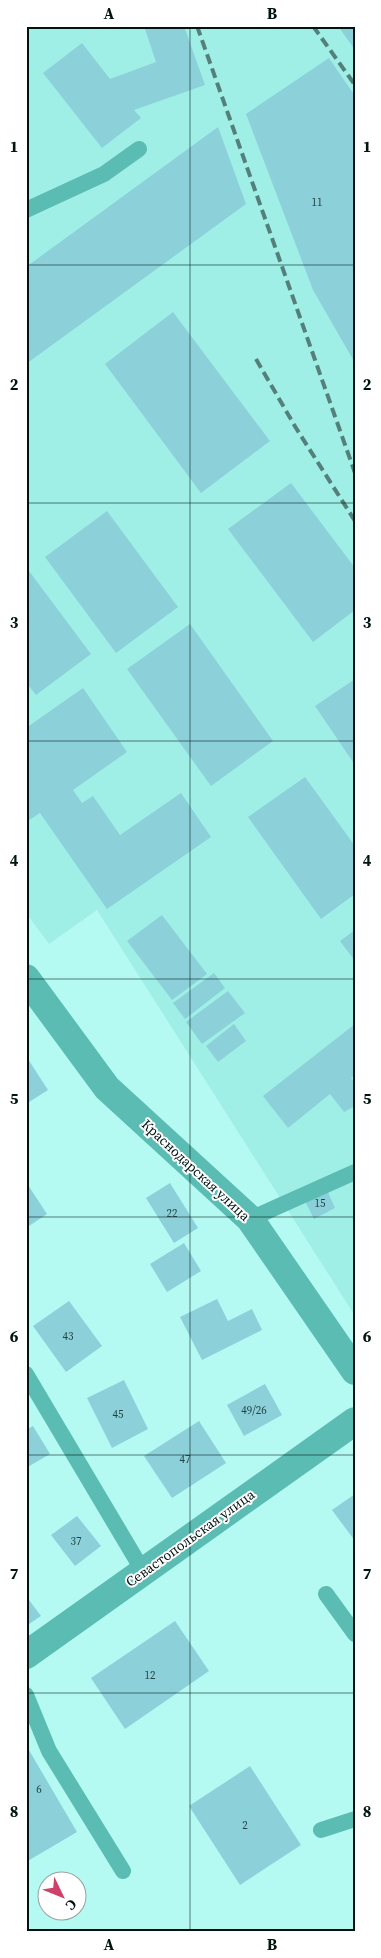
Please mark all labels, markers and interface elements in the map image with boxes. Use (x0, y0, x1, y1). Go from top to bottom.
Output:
text: A (104, 2, 115, 24)
text: B (267, 2, 278, 24)
text: 1 (10, 135, 18, 157)
text: 1 (363, 135, 371, 157)
house number: 11 (312, 195, 323, 210)
text: 2 (10, 373, 19, 395)
text: 2 (363, 373, 372, 395)
text: 3 (10, 611, 19, 633)
text: 3 (363, 611, 372, 633)
text: 4 (10, 849, 19, 871)
text: 4 (363, 849, 372, 871)
text: 5 (10, 1087, 19, 1109)
text: 5 (363, 1087, 372, 1109)
street label: Краснодарская улица (137, 1114, 255, 1226)
house number: 15 (315, 1196, 326, 1211)
house number: 22 (167, 1206, 178, 1221)
text: 6 (10, 1325, 19, 1347)
text: 6 (363, 1325, 372, 1347)
house number: 43 (63, 1329, 74, 1344)
house number: 49/26 (241, 1403, 267, 1418)
house number: 45 (113, 1407, 124, 1422)
house number: 47 (180, 1452, 191, 1467)
street label: Севастопольская улица (121, 1484, 259, 1592)
house number: 37 (71, 1534, 82, 1549)
text: 7 (10, 1562, 19, 1584)
text: 7 (363, 1562, 372, 1584)
house number: 12 (145, 1668, 156, 1683)
house number: 6 (36, 1782, 42, 1797)
text: 8 (10, 1800, 18, 1822)
text: 8 (363, 1800, 371, 1822)
house number: 2 (242, 1818, 248, 1833)
north arrow (38, 1870, 88, 1920)
text: С (61, 1895, 82, 1915)
text: A (104, 1933, 115, 1955)
text: B (267, 1933, 278, 1955)

